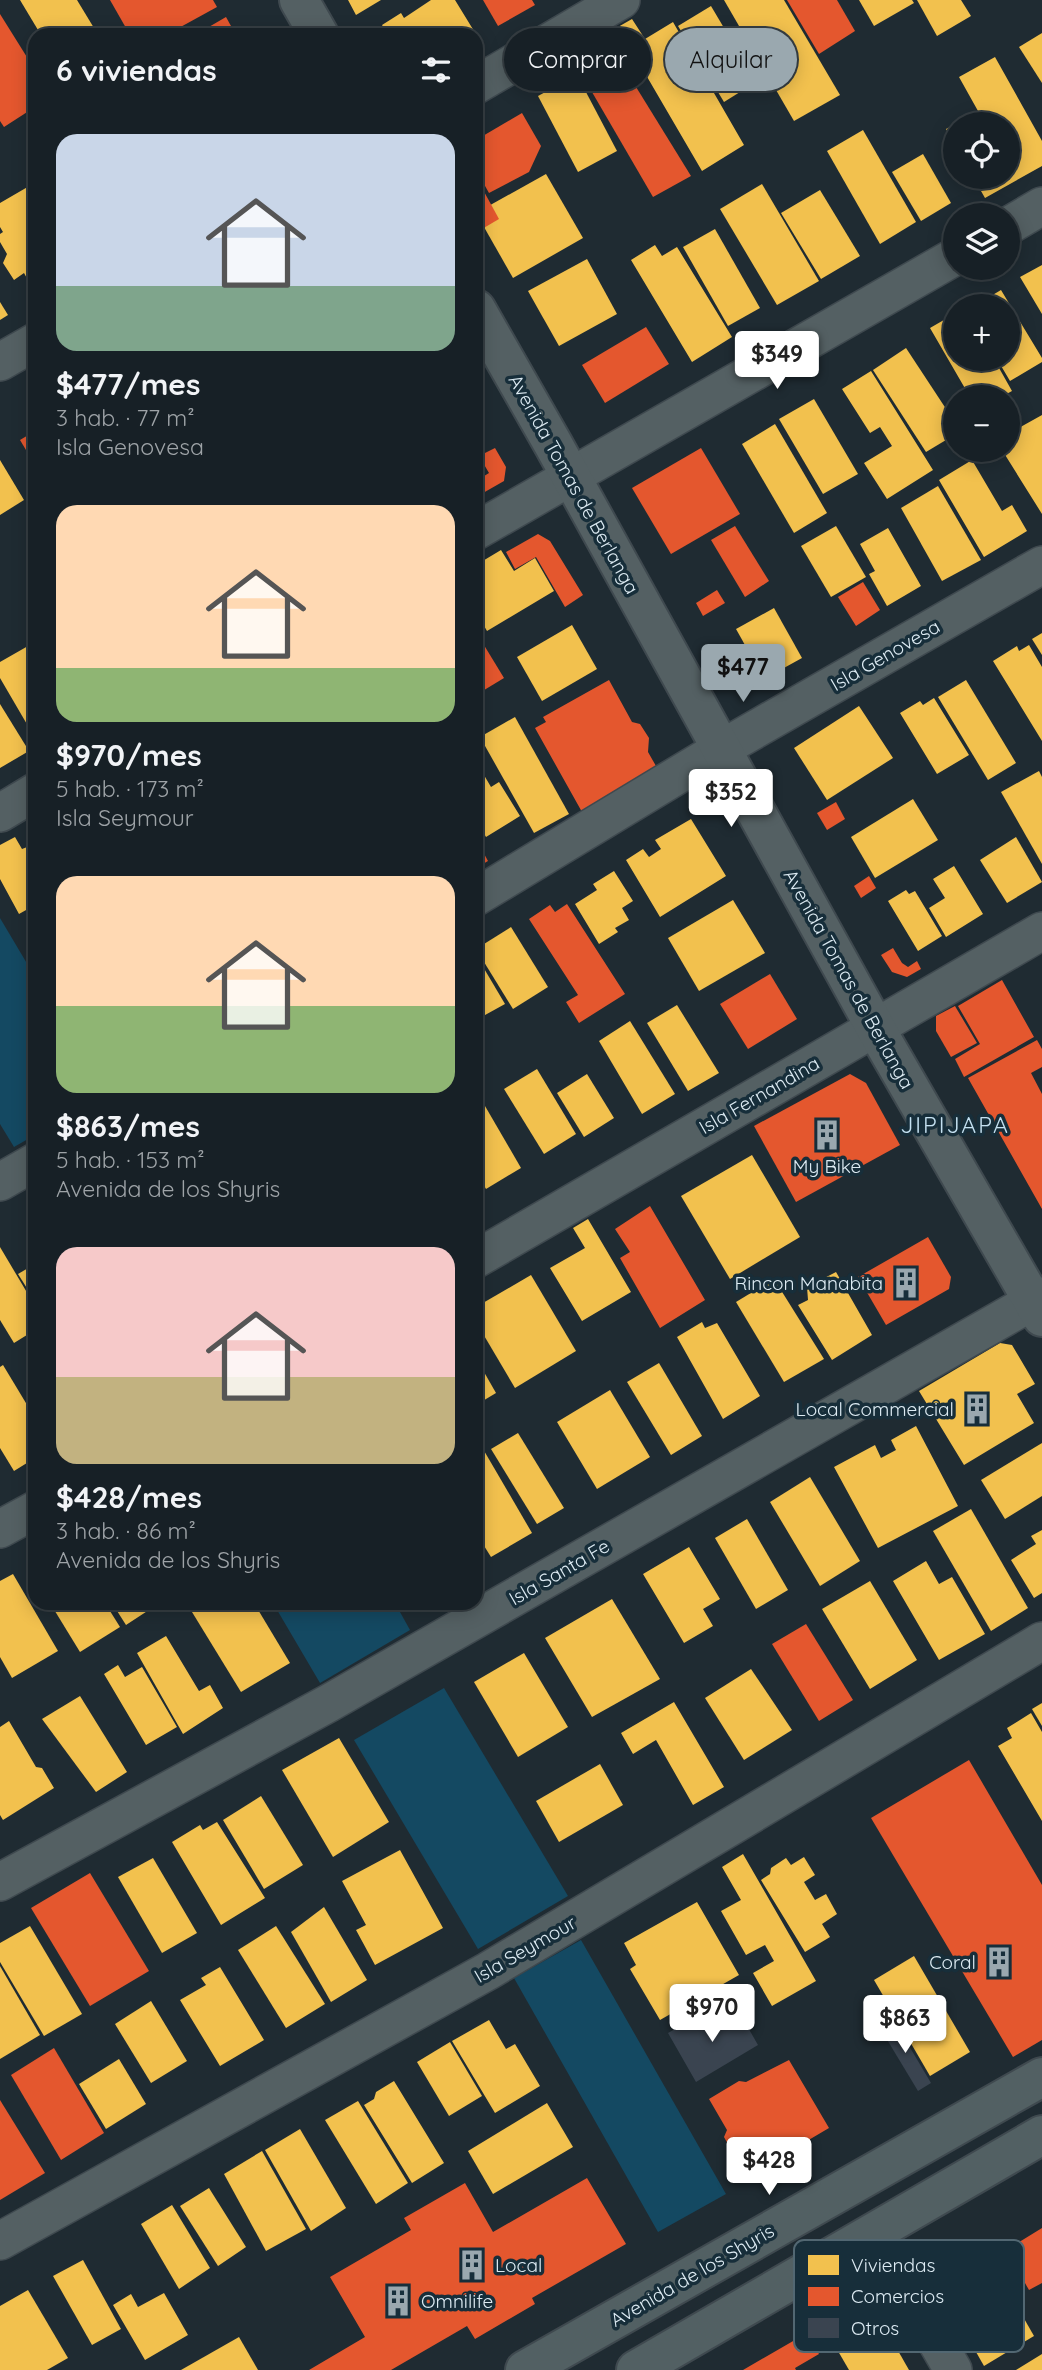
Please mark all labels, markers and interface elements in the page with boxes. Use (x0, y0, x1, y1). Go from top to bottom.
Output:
chip: Comprar (504, 28, 651, 91)
chip: Alquilar (665, 28, 797, 91)
text: 6 viviendas (56, 51, 217, 89)
icon: filters (417, 51, 455, 89)
map controls (943, 112, 1020, 462)
button: locate (943, 112, 1020, 189)
icon: home (193, 180, 319, 306)
button: layers (943, 203, 1020, 280)
button: + (943, 294, 1020, 371)
pin: $349 (736, 332, 818, 391)
text: $349 (751, 339, 803, 368)
text: $477/mes (56, 365, 200, 403)
street label: Avenida Tomas de Berlanga (504, 370, 644, 598)
button: − (943, 385, 1020, 462)
text: 3 hab. · 77 m² (56, 403, 195, 432)
text: Isla Genovesa (56, 432, 204, 461)
icon: home (193, 551, 319, 677)
street label: Isla Genovesa (826, 614, 944, 696)
pin: $477 (702, 644, 784, 704)
text: $477 (717, 652, 769, 681)
text: $970/mes (56, 736, 202, 774)
pin: $352 (690, 770, 772, 829)
text: 5 hab. · 173 m² (56, 774, 204, 803)
text: $352 (705, 777, 757, 806)
text: Isla Seymour (56, 803, 194, 832)
street label: Avenida Tomas de Berlanga (779, 865, 919, 1093)
icon: home (193, 922, 319, 1048)
street label: Isla Fernandina (695, 1051, 823, 1139)
text: $863/mes (56, 1107, 200, 1145)
district label: JIPIJAPA (900, 1110, 1010, 1139)
building icon: My Bike (810, 1118, 844, 1152)
text: 5 hab. · 153 m² (56, 1145, 205, 1174)
place label: My Bike (793, 1154, 861, 1178)
text: Avenida de los Shyris (56, 1174, 280, 1203)
building icon: Rincon Manabita (889, 1266, 923, 1300)
place label: Rincon Manabita (734, 1271, 883, 1295)
icon: home (193, 1293, 319, 1419)
building icon: Local Commercial (960, 1392, 994, 1426)
place label: Local Commercial (796, 1397, 954, 1421)
text: $428/mes (56, 1478, 202, 1516)
text: 3 hab. · 86 m² (56, 1516, 196, 1545)
street label: Isla Santa Fe (504, 1534, 614, 1610)
text: Avenida de los Shyris (56, 1545, 280, 1574)
street label: Isla Seymour (470, 1910, 581, 1988)
building icon: Coral (982, 1945, 1016, 1979)
place label: Coral (929, 1950, 976, 1974)
pin: $970 (671, 1984, 753, 2044)
text: $970 (686, 1992, 738, 2021)
pin: $863 (864, 1996, 946, 2055)
text: $863 (879, 2003, 931, 2032)
pin: $428 (728, 2138, 810, 2197)
text: $428 (743, 2145, 795, 2174)
street label: Avenida de los Shyris (606, 2218, 778, 2332)
legend (794, 2240, 1024, 2352)
building icon: Local (455, 2248, 489, 2282)
place label: Local (495, 2253, 542, 2277)
text: Viviendas (851, 2253, 936, 2277)
building icon: Omnilife (381, 2284, 415, 2318)
text: Comercios (851, 2284, 944, 2308)
place label: Omnilife (421, 2289, 493, 2313)
text: Otros (851, 2316, 899, 2340)

